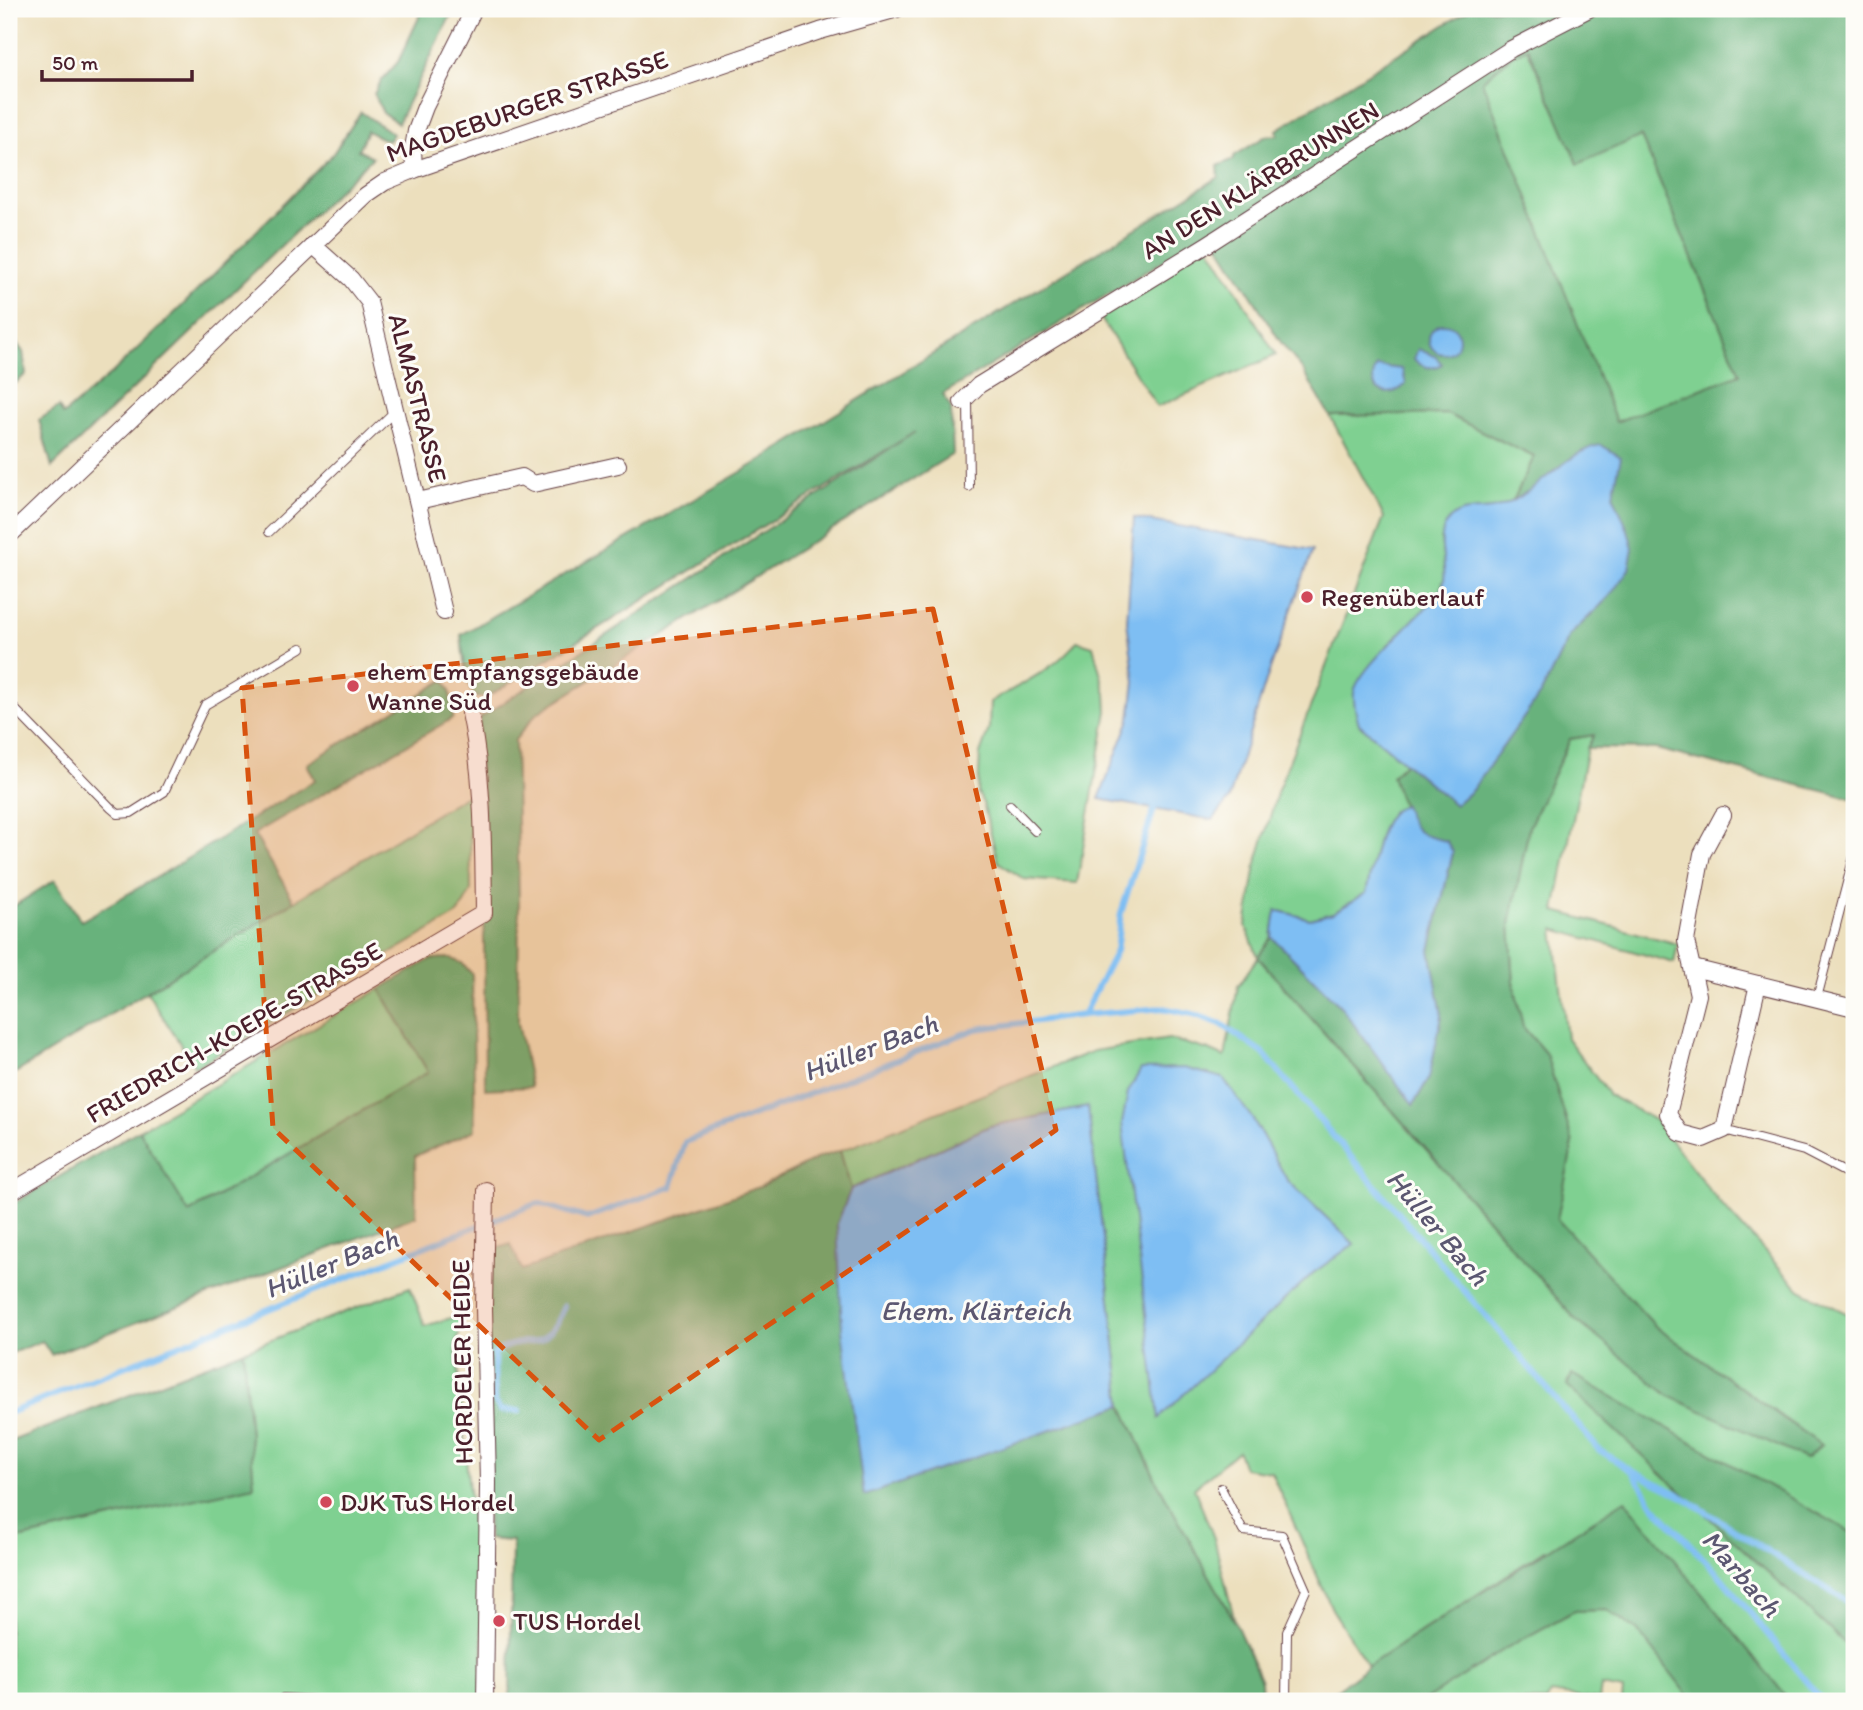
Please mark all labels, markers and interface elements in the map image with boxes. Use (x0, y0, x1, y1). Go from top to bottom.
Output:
scale bar (42, 38, 192, 82)
street label: MAGDEBURGER STRASSE (382, 43, 672, 169)
text: 50 m (52, 50, 99, 75)
street label: AN DEN KLÄRBRUNNEN (1135, 94, 1385, 266)
street label: ALMASTRASSE (382, 310, 454, 486)
place label: Regenüberlauf (1321, 581, 1484, 613)
marker: Regenüberlauf (1299, 589, 1315, 605)
place label: ehem Empfangsgebäude Wanne Süd (367, 655, 639, 717)
marker: ehem Empfangsgebäude Wanne Süd (345, 678, 361, 694)
street label: FRIEDRICH-KOEPE-STRASSE (80, 934, 388, 1130)
water label: Hüller Bach (798, 1006, 942, 1088)
water label: Hüller Bach (1380, 1162, 1497, 1292)
water label: Hüller Bach (259, 1221, 403, 1305)
street label: HORDELER HEIDE (444, 1259, 480, 1465)
water label: Ehem. Klärteich (881, 1293, 1072, 1327)
place label: DJK TuS Hordel (340, 1486, 515, 1518)
marker: DJK TuS Hordel (318, 1494, 334, 1510)
water label: Marbach (1695, 1523, 1790, 1624)
place label: TUS Hordel (513, 1605, 641, 1637)
marker: TUS Hordel (491, 1613, 507, 1629)

